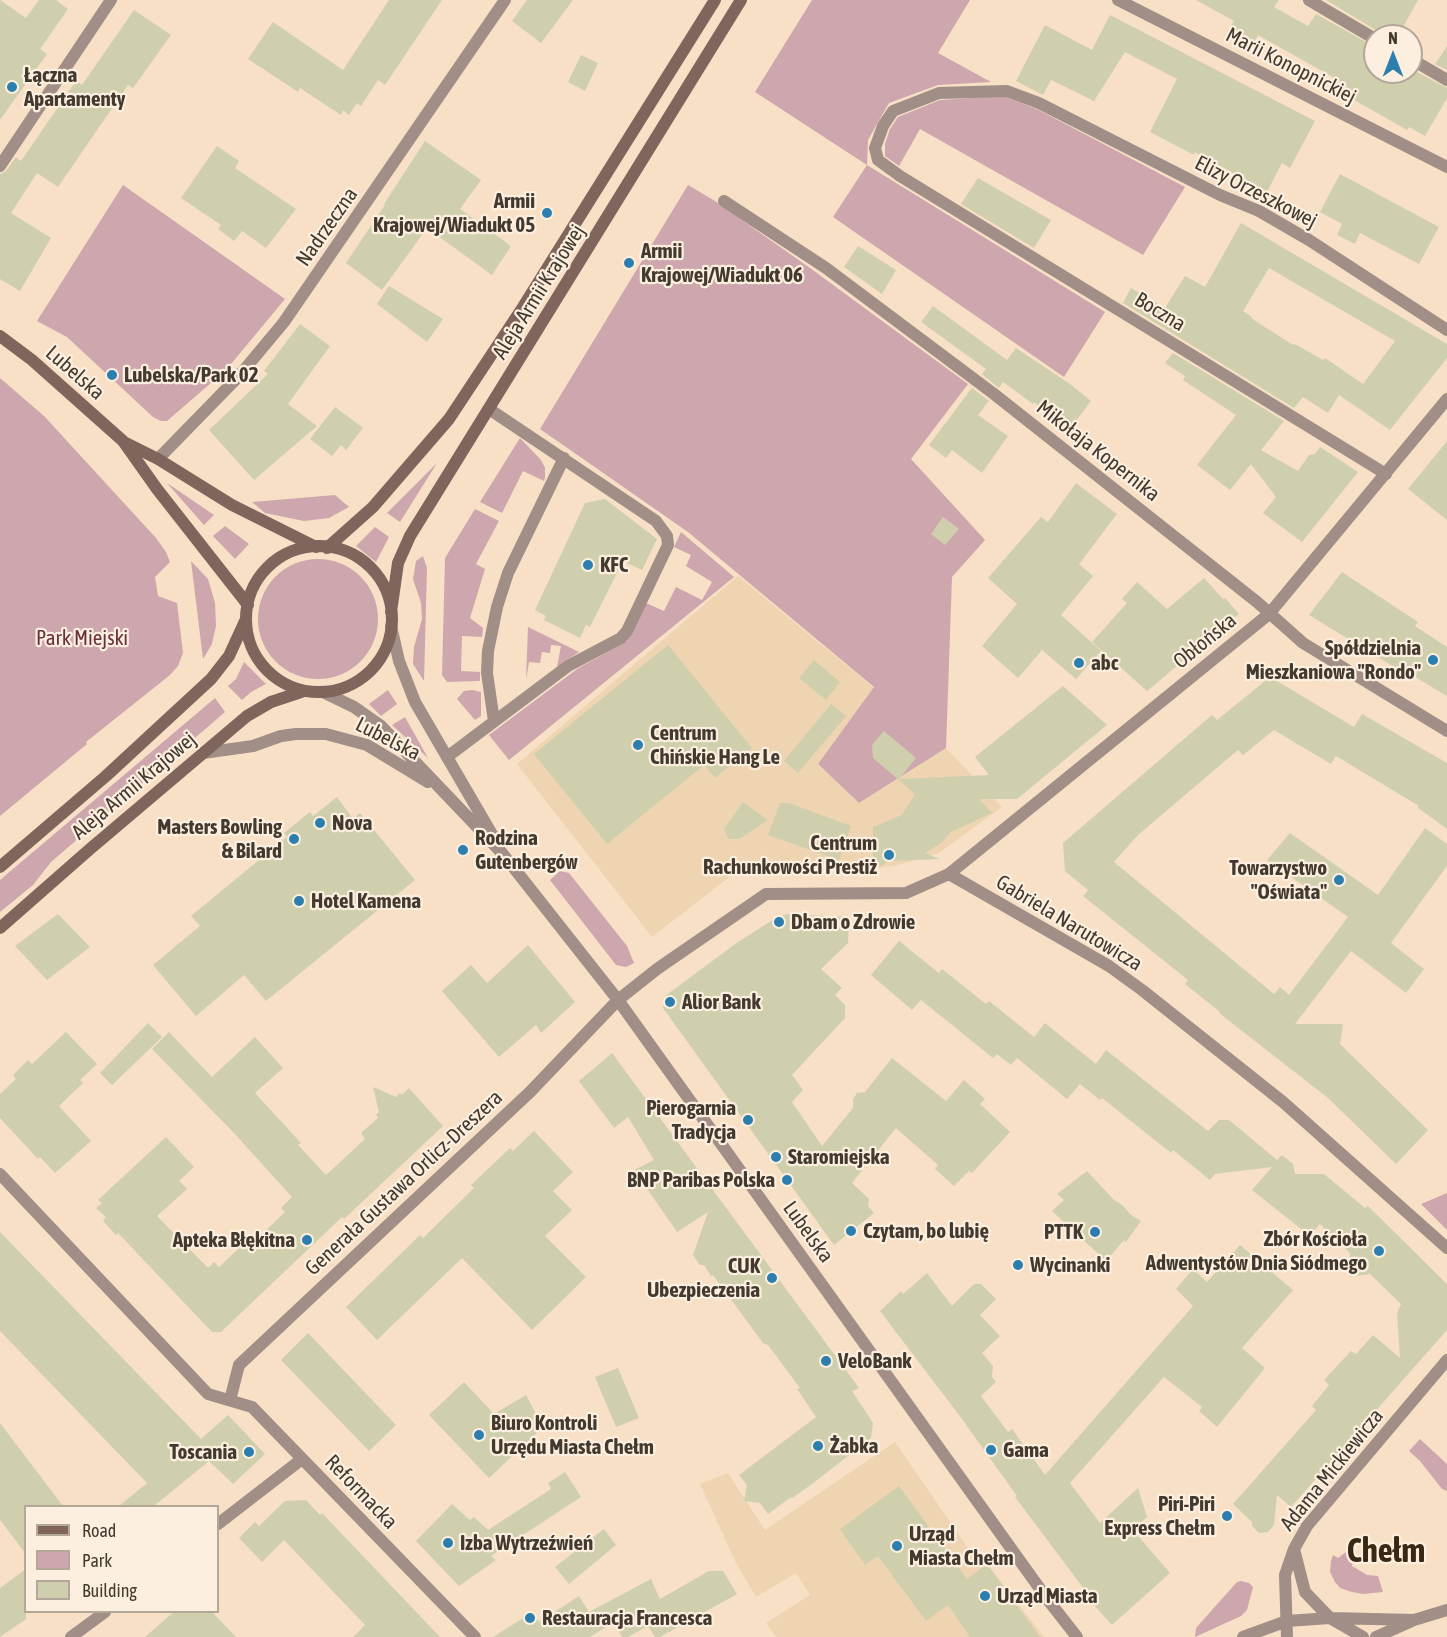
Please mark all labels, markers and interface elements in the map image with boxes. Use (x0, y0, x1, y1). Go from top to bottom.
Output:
street label: Marii Konopnickiej (1222, 22, 1360, 110)
north arrow (1363, 24, 1423, 84)
text: N (1388, 29, 1398, 47)
place label: Łączna Apartamenty (24, 62, 125, 112)
marker: Łączna Apartamenty (5, 80, 19, 94)
street label: Elizy Orzeszkowej (1191, 150, 1321, 234)
street label: Nadrzeczna (291, 183, 363, 271)
place label: Armii Krajowej/Wiadukt 05 (373, 188, 535, 238)
marker: Armii Krajowej/Wiadukt 05 (540, 206, 554, 220)
street label: Aleja Armii Krajowej (488, 220, 590, 364)
place label: Armii Krajowej/Wiadukt 06 (641, 238, 803, 288)
marker: Armii Krajowej/Wiadukt 06 (622, 256, 636, 270)
street label: Boczna (1130, 287, 1190, 337)
street label: Lubelska (40, 341, 110, 405)
place label: Lubelska/Park 02 (124, 362, 259, 388)
marker: Lubelska/Park 02 (105, 368, 119, 382)
street label: Mikołaja Kopernika (1031, 395, 1165, 507)
place label: KFC (600, 552, 628, 578)
marker: KFC (581, 558, 595, 572)
street label: Obłońska (1168, 608, 1242, 674)
park label: Park Miejski (36, 625, 128, 651)
place label: Spółdzielnia Mieszkaniowa "Rondo" (1246, 635, 1421, 685)
place label: abc (1091, 650, 1118, 676)
marker: Spółdzielnia Mieszkaniowa "Rondo" (1426, 653, 1440, 667)
marker: abc (1072, 656, 1086, 670)
street label: Lubelska (351, 712, 425, 766)
place label: Centrum Chińskie Hang Le (650, 720, 780, 770)
street label: Aleja Armii Krajowej (67, 727, 201, 845)
marker: Centrum Chińskie Hang Le (631, 738, 645, 752)
place label: Nova (332, 810, 372, 836)
place label: Masters Bowling & Bilard (157, 814, 282, 864)
marker: Nova (313, 816, 327, 830)
place label: Rodzina Gutenbergów (475, 825, 578, 875)
place label: Centrum Rachunkowości Prestiż (703, 830, 877, 880)
marker: Masters Bowling & Bilard (287, 832, 301, 846)
marker: Rodzina Gutenbergów (456, 843, 470, 857)
marker: Centrum Rachunkowości Prestiż (882, 848, 896, 862)
place label: Towarzystwo "Oświata" (1229, 855, 1327, 905)
street label: Gabriela Narutowicza (991, 869, 1147, 977)
marker: Towarzystwo "Oświata" (1332, 873, 1346, 887)
place label: Hotel Kamena (311, 888, 421, 914)
marker: Hotel Kamena (292, 894, 306, 908)
place label: Dbam o Zdrowie (791, 909, 915, 935)
marker: Dbam o Zdrowie (772, 915, 786, 929)
place label: Alior Bank (682, 989, 761, 1015)
marker: Alior Bank (663, 995, 677, 1009)
street label: Generała Gustawa Orlicz-Dreszera (300, 1085, 508, 1281)
place label: Pierogarnia Tradycja (646, 1095, 736, 1145)
marker: Pierogarnia Tradycja (741, 1113, 755, 1127)
place label: Staromiejska (788, 1144, 889, 1170)
marker: Staromiejska (769, 1150, 783, 1164)
place label: BNP Paribas Polska (627, 1167, 775, 1193)
marker: BNP Paribas Polska (780, 1173, 794, 1187)
street label: Lubelska (777, 1196, 839, 1268)
place label: Czytam, bo lubię (863, 1218, 989, 1244)
place label: PTTK (1044, 1219, 1083, 1245)
marker: Czytam, bo lubię (844, 1224, 858, 1238)
marker: PTTK (1088, 1225, 1102, 1239)
place label: Zbór Kościoła Adwentystów Dnia Siódmego (1146, 1226, 1367, 1276)
place label: Apteka Błękitna (173, 1227, 295, 1253)
marker: Apteka Błękitna (300, 1233, 314, 1247)
marker: Zbór Kościoła Adwentystów Dnia Siódmego (1372, 1244, 1386, 1258)
place label: Wycinanki (1030, 1252, 1110, 1278)
place label: CUK Ubezpieczenia (647, 1253, 760, 1303)
marker: Wycinanki (1011, 1258, 1025, 1272)
marker: CUK Ubezpieczenia (765, 1271, 779, 1285)
place label: VeloBank (838, 1348, 912, 1374)
marker: VeloBank (819, 1354, 833, 1368)
street label: Adama Mickiewicza (1275, 1404, 1389, 1536)
place label: Biuro Kontroli Urzędu Miasta Chełm (491, 1410, 654, 1460)
marker: Biuro Kontroli Urzędu Miasta Chełm (472, 1428, 486, 1442)
place label: Żabka (830, 1433, 878, 1459)
place label: Gama (1003, 1437, 1049, 1463)
place label: Toscania (169, 1439, 237, 1465)
marker: Żabka (811, 1439, 825, 1453)
marker: Gama (984, 1443, 998, 1457)
marker: Toscania (242, 1445, 256, 1459)
street label: Reformacka (319, 1450, 403, 1534)
place label: Piri-Piri Express Chełm (1104, 1491, 1215, 1541)
legend (24, 1505, 219, 1613)
marker: Piri-Piri Express Chełm (1220, 1509, 1234, 1523)
text: Road (82, 1520, 116, 1541)
place label: Urząd Miasta Chełm (909, 1521, 1014, 1571)
place label: Izba Wytrzeźwień (460, 1530, 593, 1556)
district label: Chełm (1347, 1532, 1425, 1572)
marker: Izba Wytrzeźwień (441, 1536, 455, 1550)
marker: Urząd Miasta Chełm (890, 1539, 904, 1553)
text: Park (82, 1550, 112, 1571)
text: Building (82, 1580, 137, 1601)
place label: Urząd Miasta (997, 1583, 1098, 1609)
marker: Urząd Miasta (978, 1589, 992, 1603)
place label: Restauracja Francesca (542, 1605, 712, 1631)
marker: Restauracja Francesca (523, 1611, 537, 1625)

